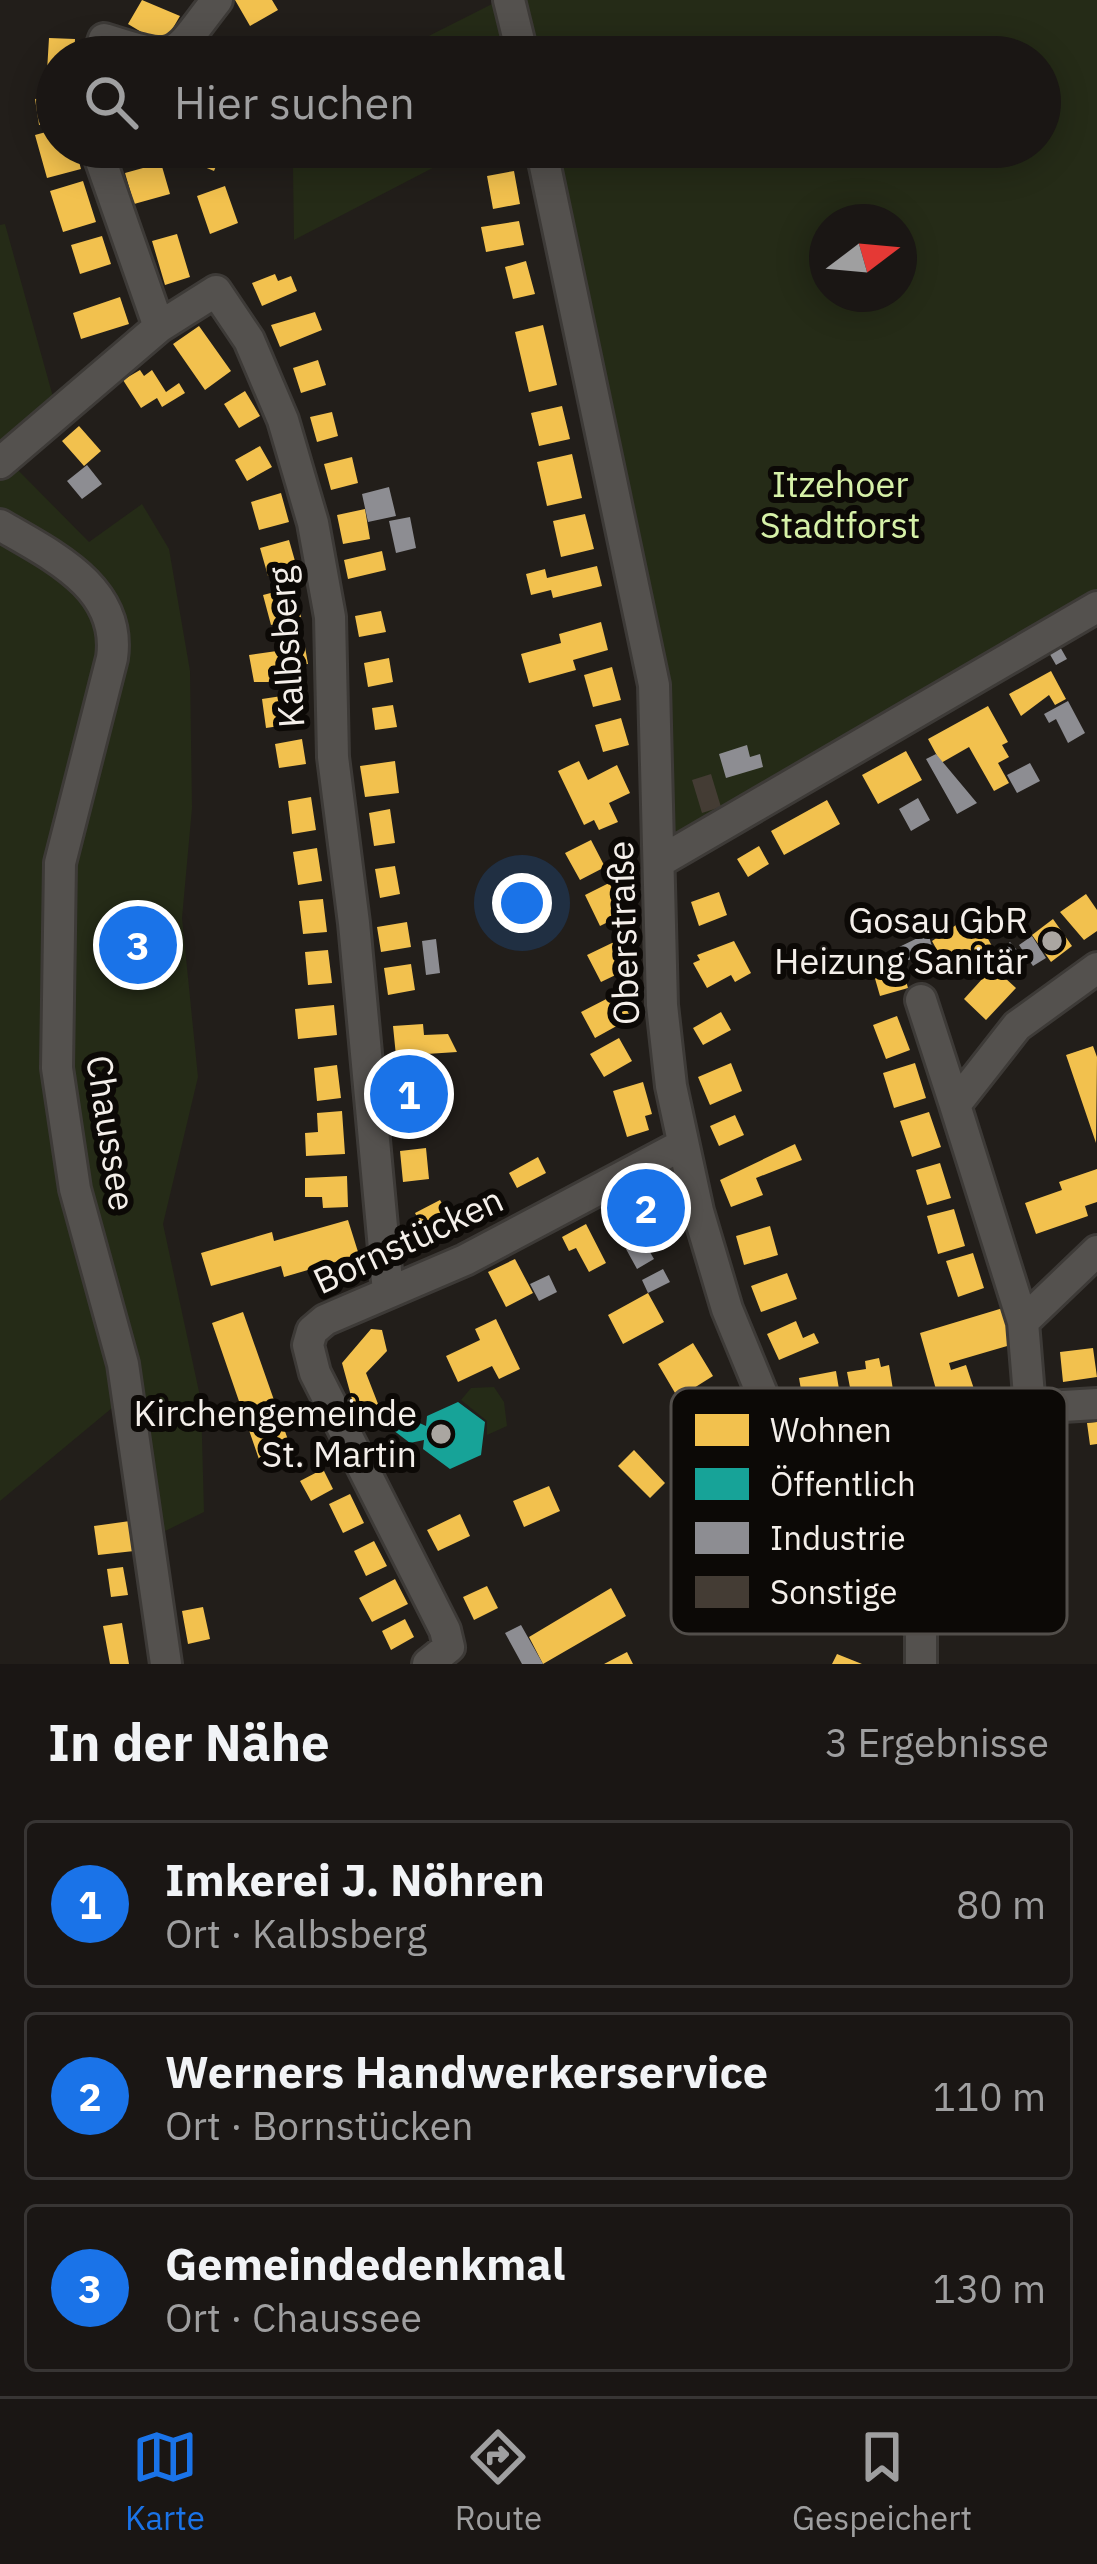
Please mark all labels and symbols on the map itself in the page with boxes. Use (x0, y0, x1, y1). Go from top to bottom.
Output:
north arrow (809, 204, 917, 312)
park label: Itzehoer Stadtforst (760, 460, 920, 548)
street label: Kalbsberg (256, 565, 315, 729)
street label: Oberstraße (596, 840, 649, 1026)
your location (492, 873, 552, 933)
place label: Gosau GbR Heizung Sanitär (774, 896, 1028, 984)
pin: 3 (99, 900, 177, 990)
marker: Gosau GbR Heizung Sanitär (1039, 928, 1065, 954)
pin: 1 (370, 1049, 448, 1139)
street label: Chaussee (76, 1052, 147, 1214)
pin: 2 (607, 1163, 685, 1253)
street label: Bornstücken (305, 1175, 510, 1304)
legend (671, 1388, 1067, 1634)
place label: Kirchengemeinde St. Martin (134, 1389, 417, 1477)
text: Wohnen (770, 1408, 892, 1451)
marker: Kirchengemeinde St. Martin (428, 1421, 454, 1447)
text: Öffentlich (770, 1462, 916, 1505)
text: Industrie (770, 1516, 906, 1559)
text: Sonstige (770, 1570, 897, 1613)

